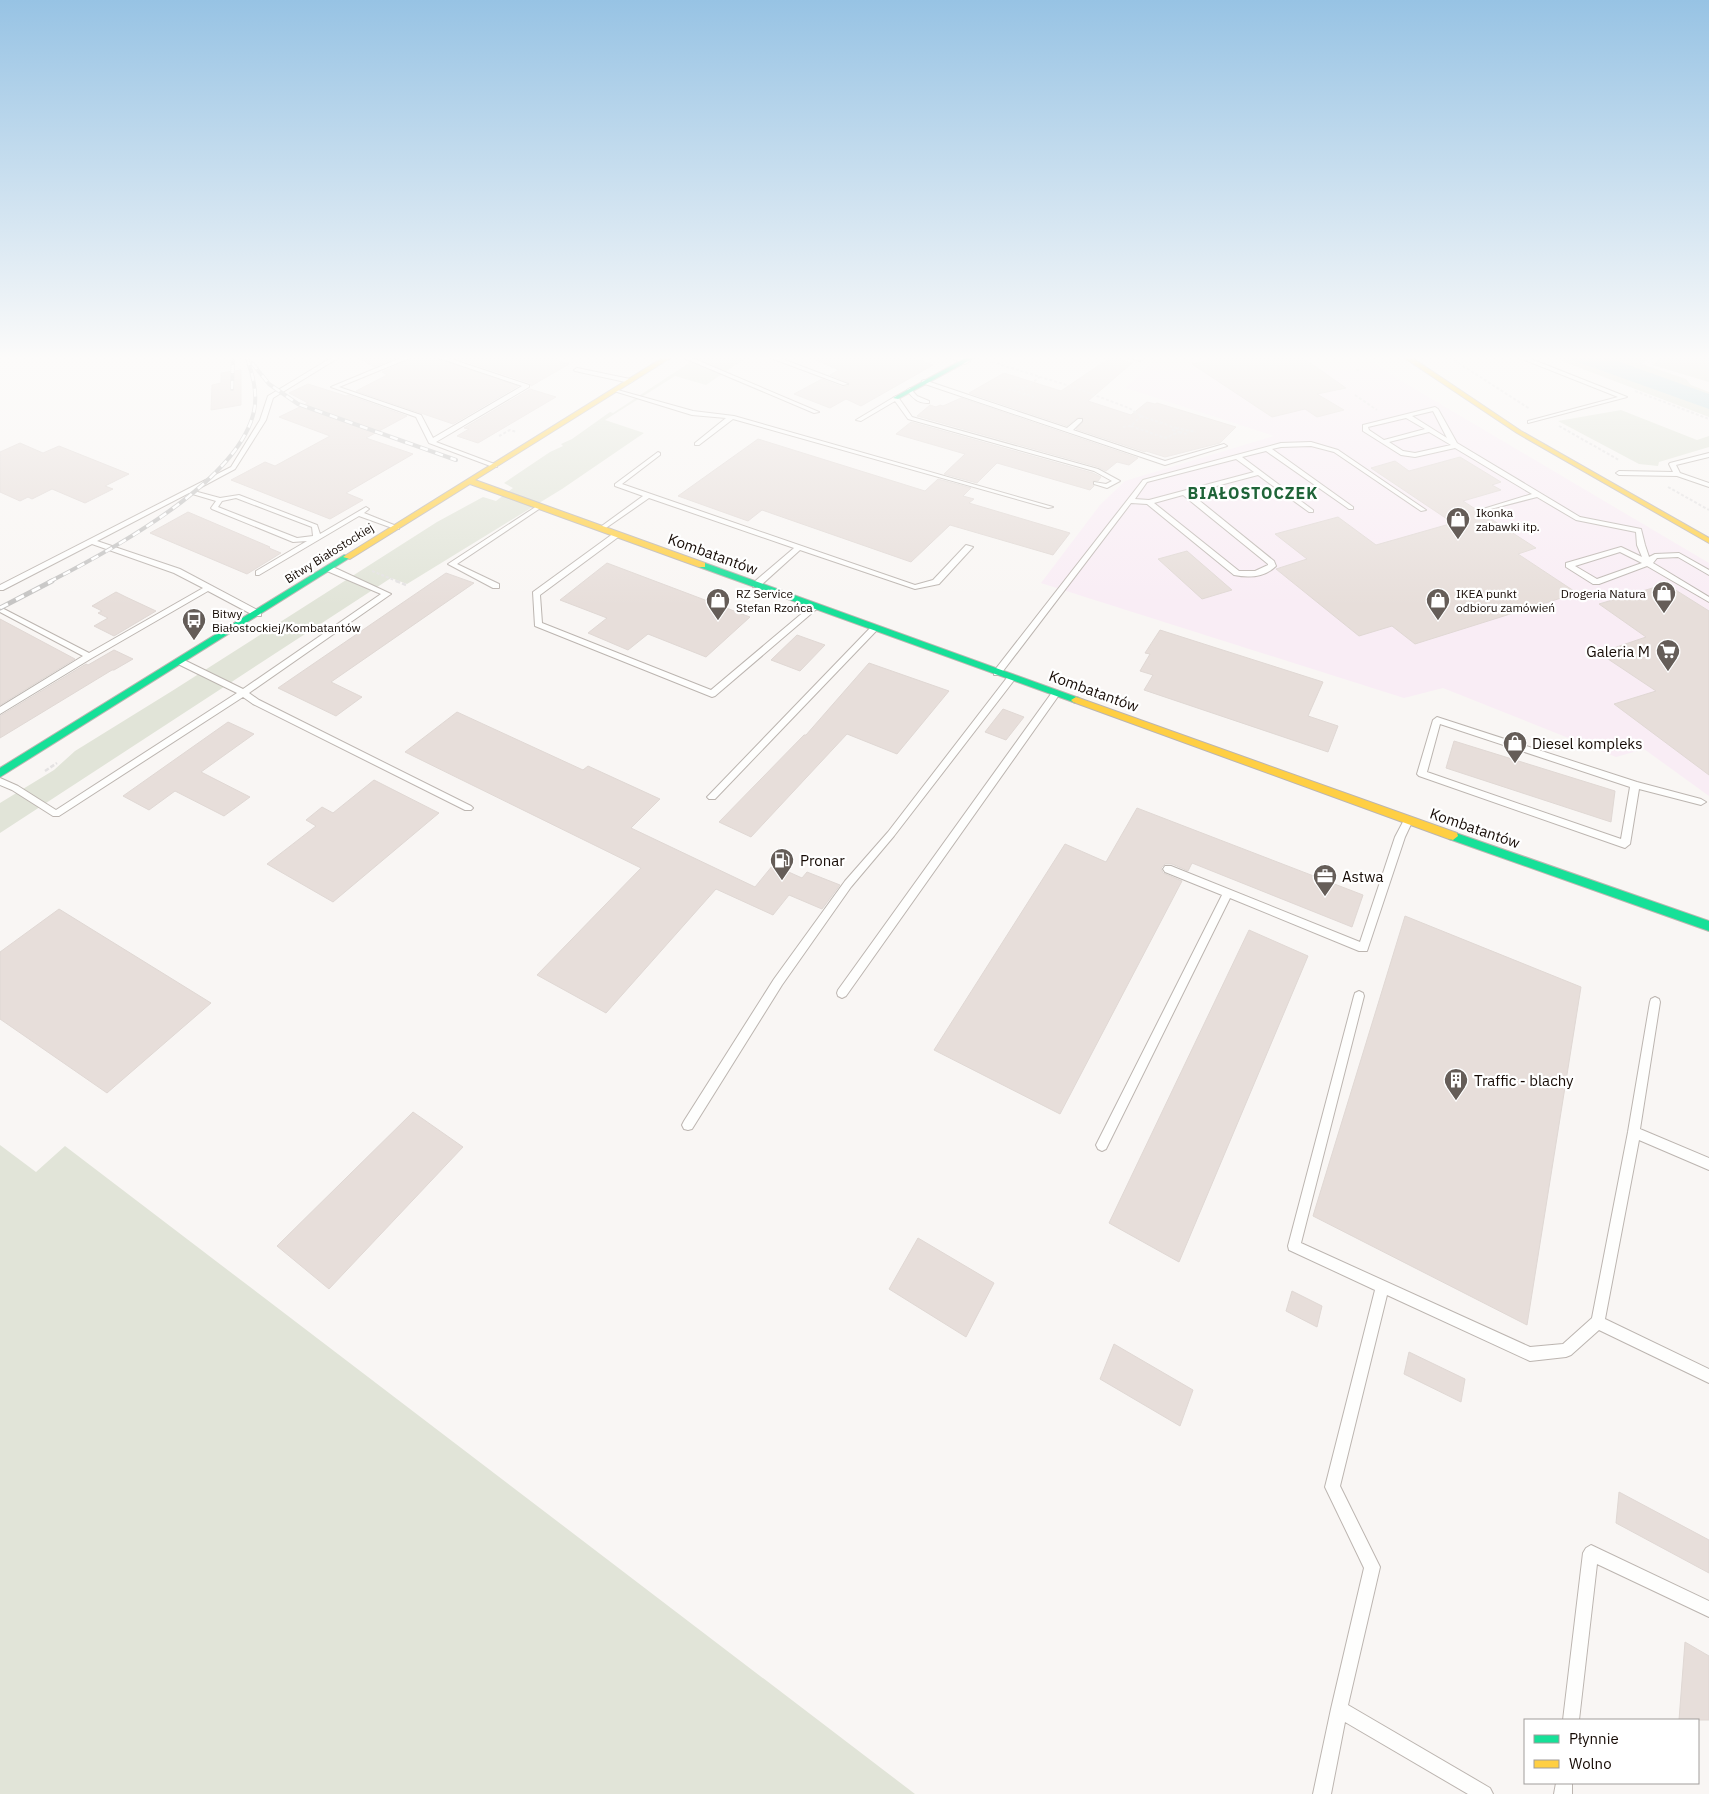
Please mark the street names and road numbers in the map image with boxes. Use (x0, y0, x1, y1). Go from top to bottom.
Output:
street label: Bitwy Białostockiej (282, 520, 376, 586)
street label: Kombatantów (665, 529, 761, 579)
street label: Kombatantów (1046, 666, 1142, 716)
street label: Kombatantów (1427, 804, 1523, 852)

